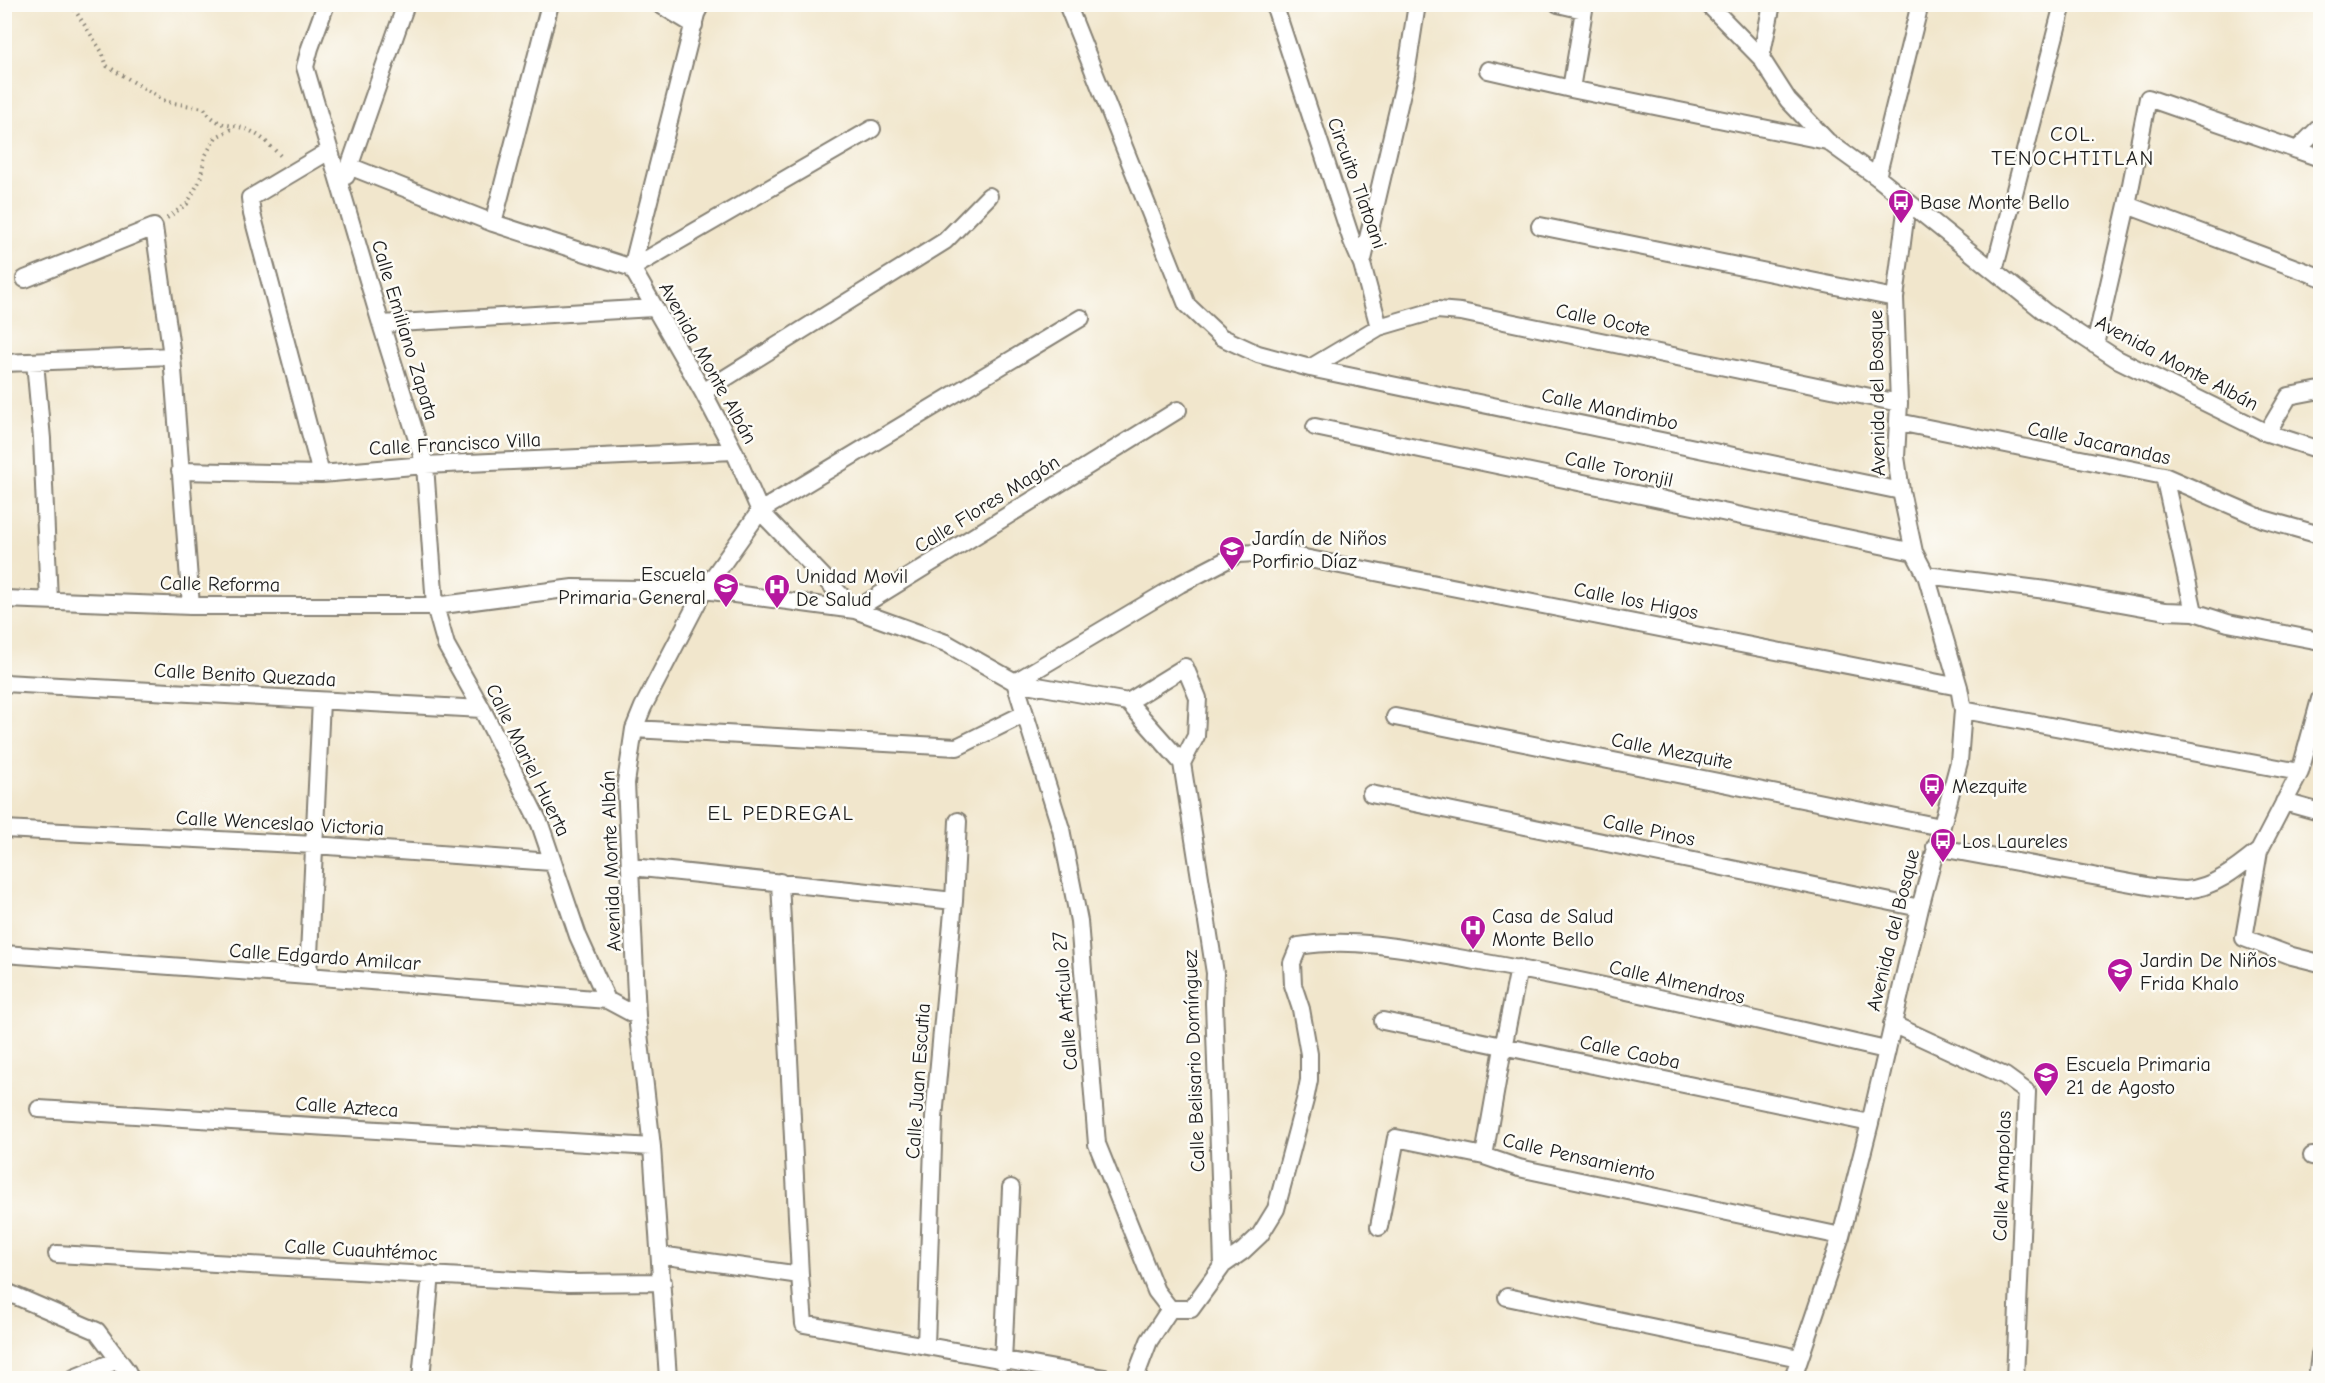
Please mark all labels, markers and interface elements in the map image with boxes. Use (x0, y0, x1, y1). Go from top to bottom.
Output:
street label: Circuito Tlatoani (1323, 114, 1391, 252)
district label: COL. TENOCHTITLAN (1991, 122, 2155, 170)
bus stop icon: Base Monte Bello (1886, 187, 1916, 225)
place label: Base Monte Bello (1920, 191, 2070, 214)
street label: Calle Emiliano Zapata (367, 237, 443, 423)
street label: Avenida Monte Albán (654, 278, 762, 448)
street label: Calle Ocote (1554, 299, 1652, 341)
street label: Avenida del Bosque (1864, 310, 1890, 476)
street label: Avenida Monte Albán (2092, 310, 2262, 416)
street label: Calle Mandimbo (1540, 383, 1680, 435)
street label: Calle Jacarandas (2025, 417, 2173, 469)
street label: Calle Francisco Villa (368, 428, 542, 460)
street label: Calle Toronjil (1563, 446, 1675, 492)
street label: Calle Flores Magón (910, 450, 1064, 558)
place label: Jardín de Niños Porfirio Díaz (1252, 527, 1387, 573)
school or university icon: Jardín de Niños Porfirio Díaz (1217, 534, 1247, 572)
place label: Escuela Primaria General (558, 563, 706, 609)
place label: Unidad Movil De Salud (796, 565, 908, 611)
street label: Calle Reforma (160, 571, 280, 597)
school or university icon: Escuela Primaria General (711, 571, 741, 609)
hospital icon: Unidad Movil De Salud (762, 572, 792, 610)
street label: Calle los Higos (1572, 578, 1700, 624)
street label: Calle Benito Quezada (153, 659, 337, 691)
street label: Calle Mariel Huerta (481, 680, 575, 840)
street label: Calle Mezquite (1609, 728, 1735, 774)
street label: Avenida Monte Albán (596, 770, 626, 952)
bus stop icon: Mezquite (1917, 771, 1947, 809)
place label: Mezquite (1952, 775, 2027, 798)
district label: EL PEDREGAL (707, 801, 855, 825)
street label: Calle Wenceslao Victoria (175, 806, 385, 840)
street label: Calle Pinos (1601, 809, 1697, 851)
bus stop icon: Los Laureles (1928, 826, 1958, 864)
place label: Los Laureles (1962, 830, 2068, 853)
street label: Avenida del Bosque (1862, 847, 1924, 1013)
place label: Casa de Salud Monte Bello (1492, 905, 1614, 951)
hospital icon: Casa de Salud Monte Bello (1458, 913, 1488, 951)
street label: Calle Artículo 27 (1047, 930, 1083, 1071)
street label: Calle Edgardo Amilcar (229, 939, 422, 975)
street label: Calle Belisario Domínguez (1179, 949, 1209, 1173)
place label: Jardin De Niños Frida Khalo (2140, 949, 2276, 995)
street label: Calle Almendros (1607, 955, 1747, 1009)
school or university icon: Jardin De Niños Frida Khalo (2105, 956, 2135, 994)
street label: Calle Juan Escutia (901, 1002, 935, 1160)
street label: Calle Caoba (1578, 1030, 1682, 1074)
place label: Escuela Primaria 21 de Agosto (2066, 1053, 2211, 1099)
school or university icon: Escuela Primaria 21 de Agosto (2031, 1060, 2061, 1098)
street label: Calle Azteca (295, 1092, 399, 1122)
street label: Calle Amapolas (1988, 1110, 2016, 1242)
street label: Calle Pensamiento (1500, 1128, 1658, 1186)
street label: Calle Cuauhtémoc (284, 1234, 439, 1266)

